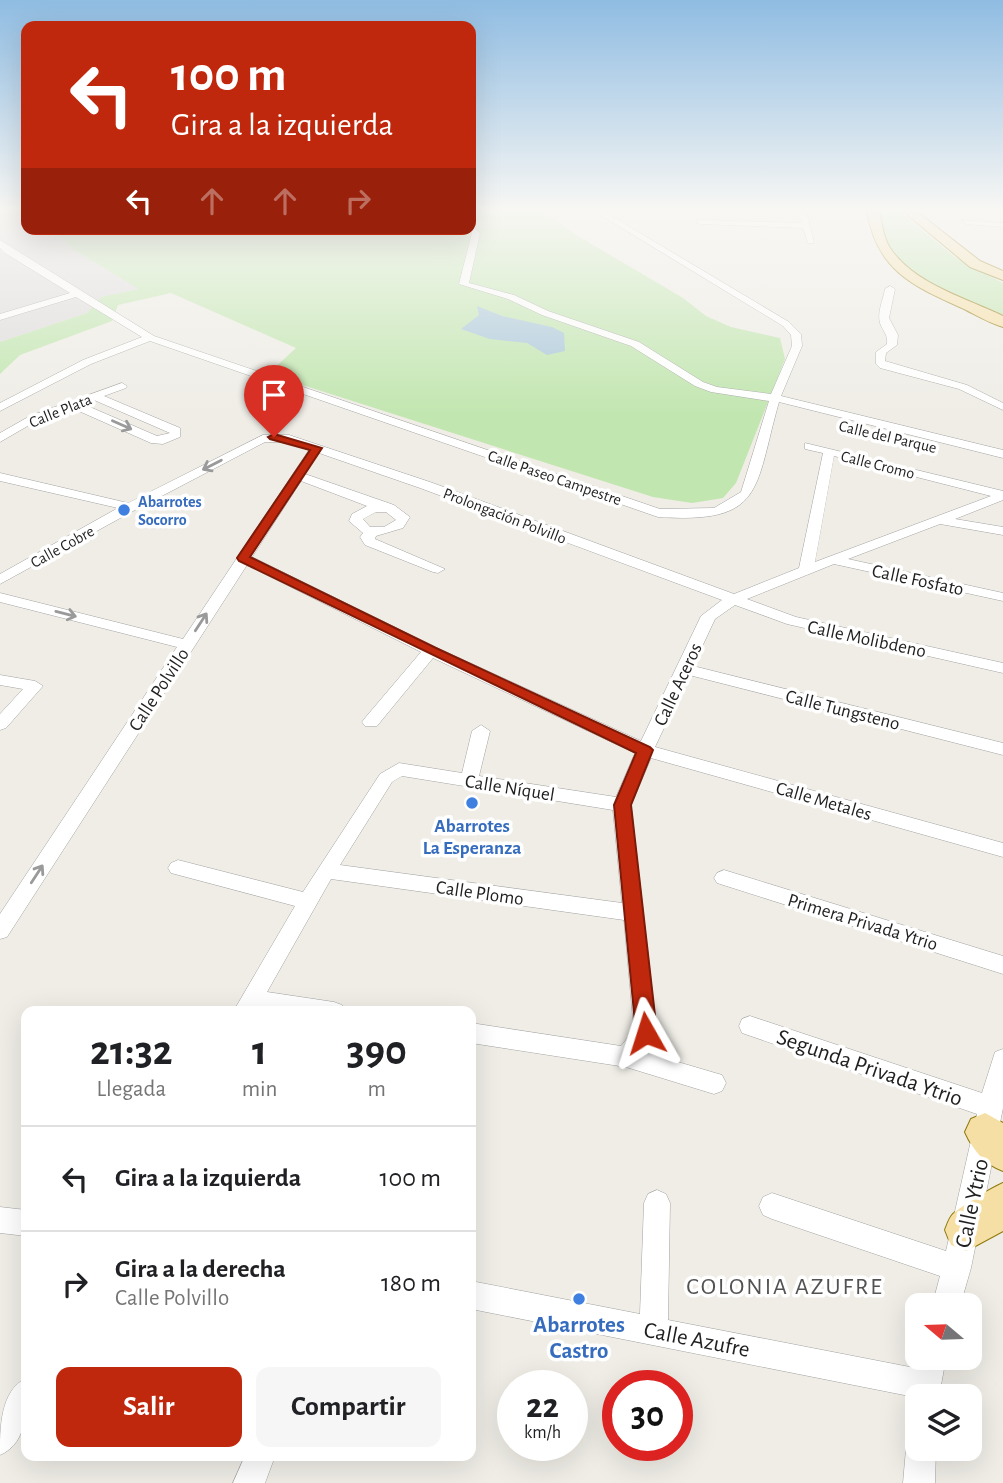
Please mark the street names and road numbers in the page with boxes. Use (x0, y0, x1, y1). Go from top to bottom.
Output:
street label: Calle Plata (27, 391, 94, 431)
street label: Calle del Parque (837, 418, 938, 456)
street label: Calle Paseo Campestre (486, 448, 624, 508)
street label: Calle Cromo (839, 448, 916, 482)
street label: Prolongación Polvillo (441, 485, 569, 547)
street label: Calle Cobre (28, 523, 97, 571)
street label: Calle Fosfato (870, 561, 965, 599)
street label: Calle Molibdeno (806, 618, 928, 661)
street label: Calle Aceros (651, 640, 706, 729)
street label: Calle Polvillo (126, 645, 193, 735)
street label: Calle Tungsteno (784, 687, 902, 734)
street label: Calle Níquel (464, 772, 556, 805)
street label: Calle Metales (774, 779, 874, 824)
street label: Calle Plomo (435, 878, 525, 909)
street label: Primera Privada Ytrio (785, 891, 940, 954)
street label: Segunda Privada Ytrio (774, 1026, 965, 1111)
street label: Calle Ytrio (952, 1157, 993, 1250)
street label: Calle Azufre (642, 1319, 752, 1362)

